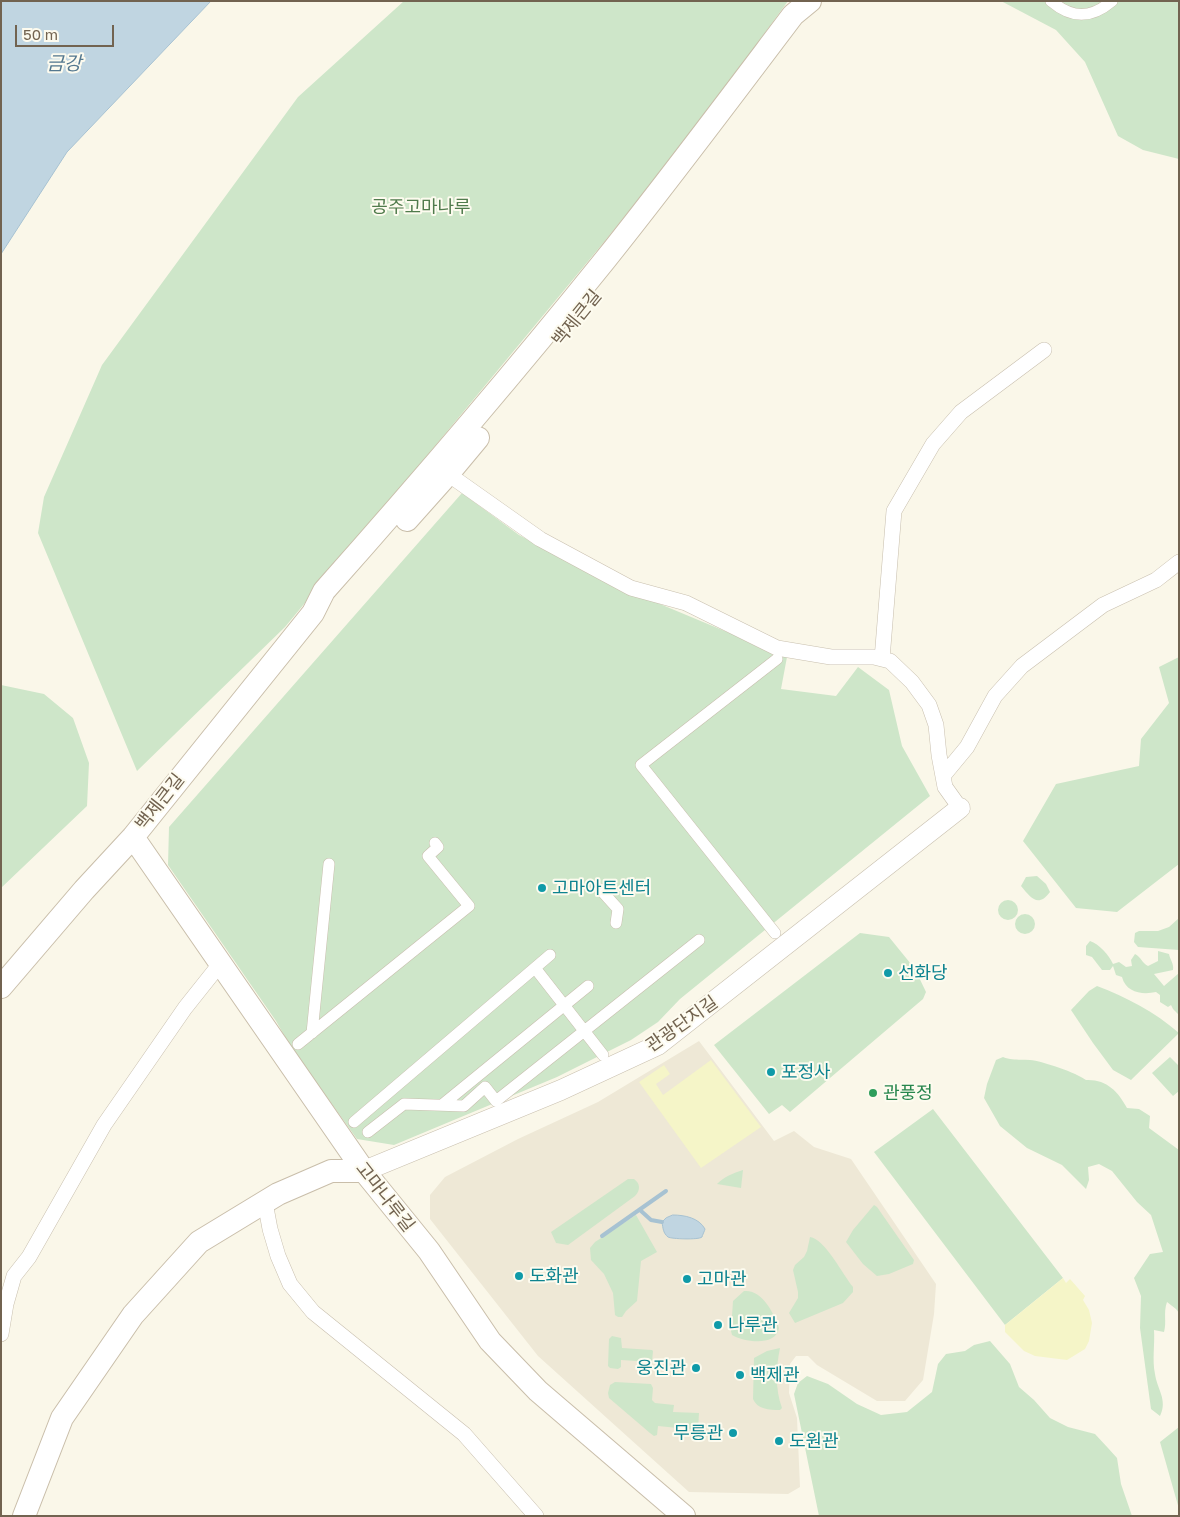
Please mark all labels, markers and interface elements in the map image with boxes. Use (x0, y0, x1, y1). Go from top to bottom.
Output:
scale bar (18, 15, 116, 47)
text: 50 m (23, 25, 58, 43)
water label: 금강 (47, 53, 81, 75)
park label: 공주고마나루 (371, 196, 471, 218)
street label: 백제큰길 (548, 285, 606, 351)
street label: 백제큰길 (131, 769, 189, 835)
place label: 고마아트센터 (552, 877, 651, 899)
marker: 고마아트센터 (536, 882, 548, 894)
place label: 선화당 (898, 962, 948, 984)
marker: 선화당 (882, 967, 894, 979)
street label: 관광단지길 (642, 991, 722, 1057)
place label: 포정사 (781, 1061, 831, 1083)
marker: 포정사 (765, 1066, 777, 1078)
place label: 관풍정 (883, 1082, 933, 1104)
marker: 관풍정 (867, 1087, 879, 1099)
street label: 고마나루길 (351, 1158, 419, 1236)
place label: 도화관 (529, 1265, 579, 1287)
place label: 고마관 (697, 1268, 747, 1290)
marker: 도화관 (513, 1270, 525, 1282)
marker: 고마관 (681, 1273, 693, 1285)
place label: 나루관 (728, 1314, 778, 1336)
marker: 나루관 (712, 1319, 724, 1331)
place label: 웅진관 (636, 1357, 686, 1379)
marker: 웅진관 (690, 1362, 702, 1374)
place label: 백제관 (750, 1364, 800, 1386)
marker: 백제관 (734, 1369, 746, 1381)
place label: 무릉관 (673, 1422, 723, 1444)
marker: 무릉관 (727, 1427, 739, 1439)
place label: 도원관 (789, 1430, 839, 1452)
marker: 도원관 (773, 1435, 785, 1447)

